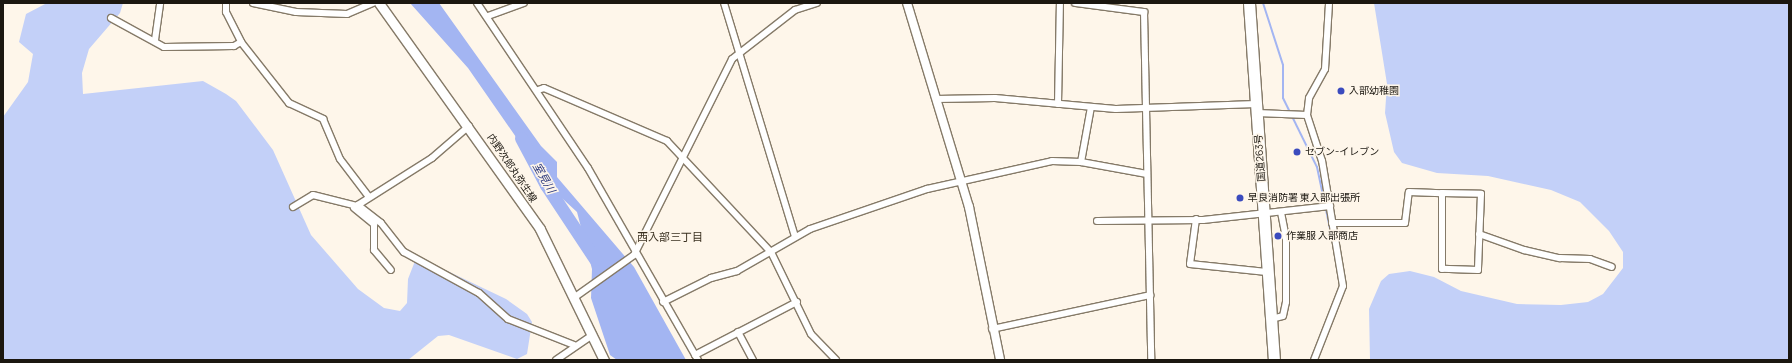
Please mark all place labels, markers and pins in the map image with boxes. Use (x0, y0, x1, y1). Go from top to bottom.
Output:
place label: 入部幼稚園 (1349, 85, 1399, 97)
marker: 入部幼稚園 (1336, 86, 1346, 96)
place label: セブン-イレブン (1305, 146, 1379, 158)
marker: セブン-イレブン (1292, 147, 1302, 157)
place label: 早良消防署 東入部出張所 (1248, 192, 1360, 204)
marker: 早良消防署 東入部出張所 (1235, 193, 1245, 203)
place label: 作業服 入部商店 (1286, 230, 1358, 242)
marker: 作業服 入部商店 (1273, 231, 1283, 241)

